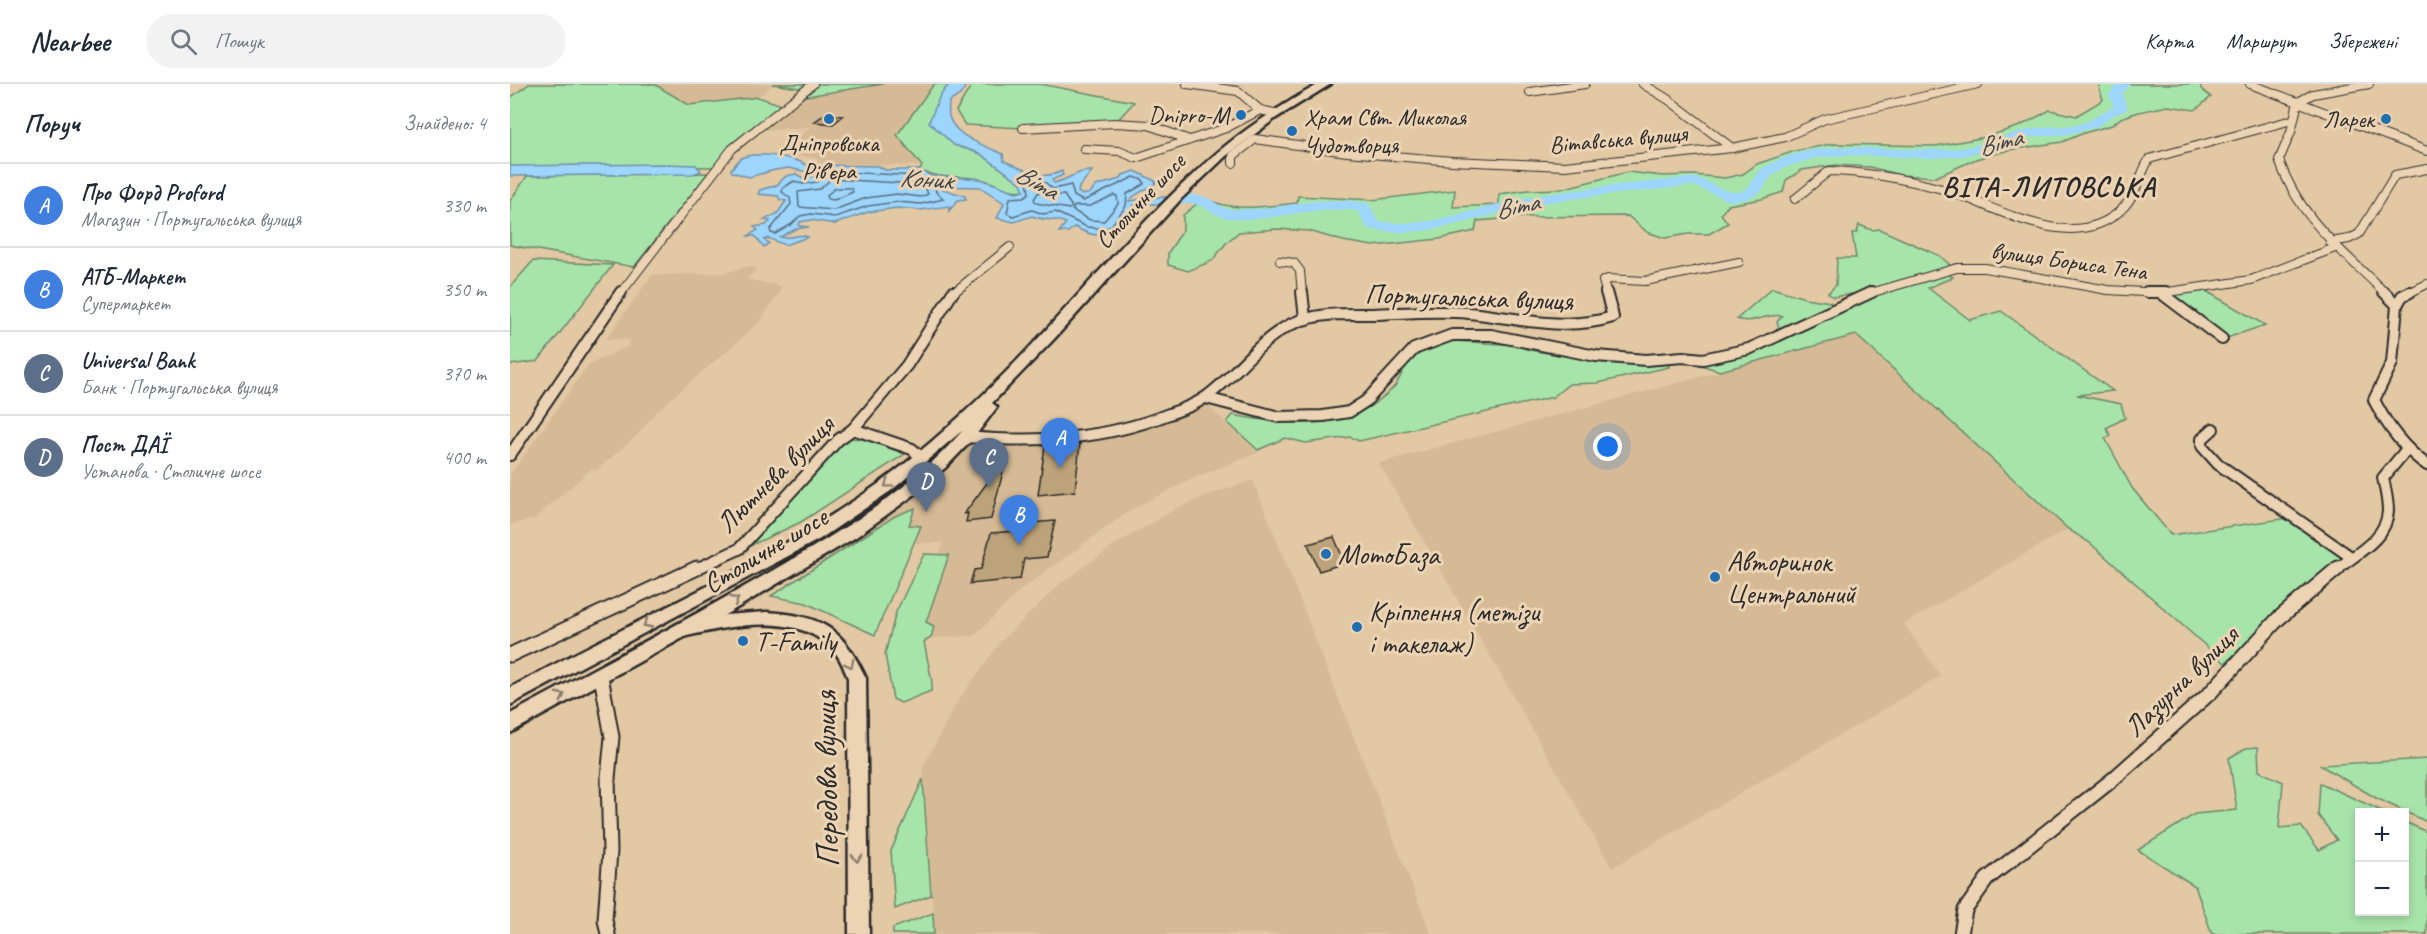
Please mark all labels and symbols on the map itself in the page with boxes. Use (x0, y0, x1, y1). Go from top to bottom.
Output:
place label: Dnipro-M (1149, 100, 1232, 130)
place label: Храм Свт. Миколая Чудотворця (1304, 102, 1468, 160)
place label: Ларек (2323, 104, 2376, 134)
marker: Dnipro-M (1234, 108, 1248, 122)
marker: Дніпровська Рів'єра (822, 112, 836, 126)
marker: Ларек (2379, 112, 2393, 126)
street label: Вітавська вулиця (1548, 118, 1689, 160)
water label: Віта (1975, 120, 2028, 164)
marker: Храм Свт. Миколая Чудотворця (1285, 124, 1299, 138)
place label: Дніпровська Рів'єра (779, 128, 880, 186)
street label: Столичне шосе (1088, 146, 1193, 255)
water label: Віта (1010, 157, 1066, 208)
water label: Коник (899, 161, 958, 197)
district label: ВІТА-ЛИТОВСЬКА (1942, 169, 2156, 204)
water label: Віта (1492, 185, 1544, 227)
street label: вулиця Бориса Тена (1989, 235, 2150, 287)
street label: Португальська вулиця (1364, 276, 1574, 318)
street label: Лютнева вулиця (709, 406, 843, 540)
pin: A (1040, 418, 1080, 468)
your location (1593, 432, 1622, 461)
pin: C (970, 438, 1008, 488)
pin: D (906, 462, 946, 512)
one-way arrow (884, 477, 895, 488)
pin: B (1000, 496, 1038, 545)
street label: Столичне шосе (696, 498, 835, 601)
place label: МотоБаза (1338, 537, 1441, 572)
place label: Авторинок Центральний (1727, 544, 1857, 611)
marker: МотоБаза (1319, 547, 1333, 561)
marker: Авторинок Центральний (1708, 570, 1722, 584)
place label: Кріплення (метізи і такелаж) (1369, 594, 1541, 661)
one-way arrow (729, 596, 739, 608)
street label: Лазурна вулиця (2117, 616, 2248, 745)
one-way arrow (643, 617, 653, 628)
marker: Кріплення (метізи і такелаж) (1350, 620, 1364, 634)
place label: T-Family (755, 624, 839, 659)
marker: T-Family (736, 634, 750, 648)
one-way arrow (843, 658, 854, 669)
street label: Передова вулиця (803, 689, 849, 868)
one-way arrow (555, 692, 566, 703)
one-way arrow (851, 853, 863, 862)

